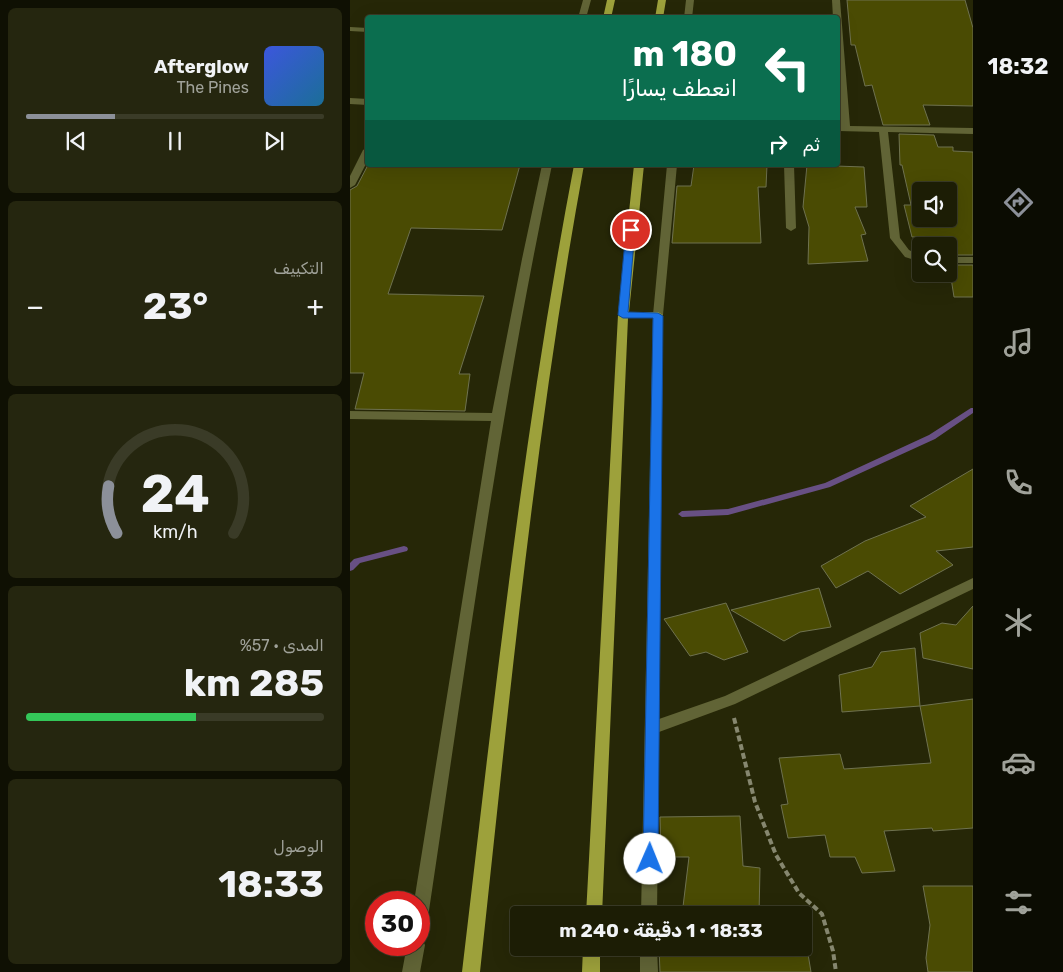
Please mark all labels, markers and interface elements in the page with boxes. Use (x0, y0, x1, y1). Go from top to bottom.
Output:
text: 180 m (633, 33, 737, 75)
icon: left (755, 35, 820, 100)
text: 18:32 (987, 53, 1049, 80)
text: Afterglow (154, 55, 249, 78)
text: انعطف يسارًا (621, 75, 737, 102)
text: The Pines (176, 78, 249, 97)
icon: previous (62, 127, 90, 155)
icon: pause (161, 127, 189, 155)
icon: next (260, 127, 288, 155)
icon: right (764, 130, 792, 158)
text: ثم (802, 133, 820, 156)
map controls (912, 182, 957, 282)
button: sound (912, 182, 957, 227)
icon: directions (1001, 185, 1036, 220)
pin (610, 209, 652, 251)
icon: arrive (617, 216, 645, 244)
button: search (912, 237, 957, 282)
text: التكييف (273, 259, 324, 278)
text: 23° (143, 283, 208, 329)
text: − (26, 290, 44, 323)
text: + (307, 290, 324, 323)
icon: music (1001, 325, 1036, 360)
text: 24 (140, 463, 210, 525)
icon: phone (1001, 465, 1036, 500)
text: km/h (153, 521, 197, 542)
icon: climate (1001, 605, 1036, 640)
text: المدى · 57% (240, 636, 324, 655)
text: 285 km (184, 660, 324, 706)
icon: car (1001, 745, 1036, 780)
position arrow (623, 832, 675, 884)
text: الوصول (274, 837, 324, 856)
text: 18:33 (218, 861, 324, 907)
icon: filters (1001, 885, 1036, 920)
speed limit sign: 30 (365, 891, 430, 956)
text: 18:33 · 1 دقيقة · 240 m (559, 919, 763, 942)

